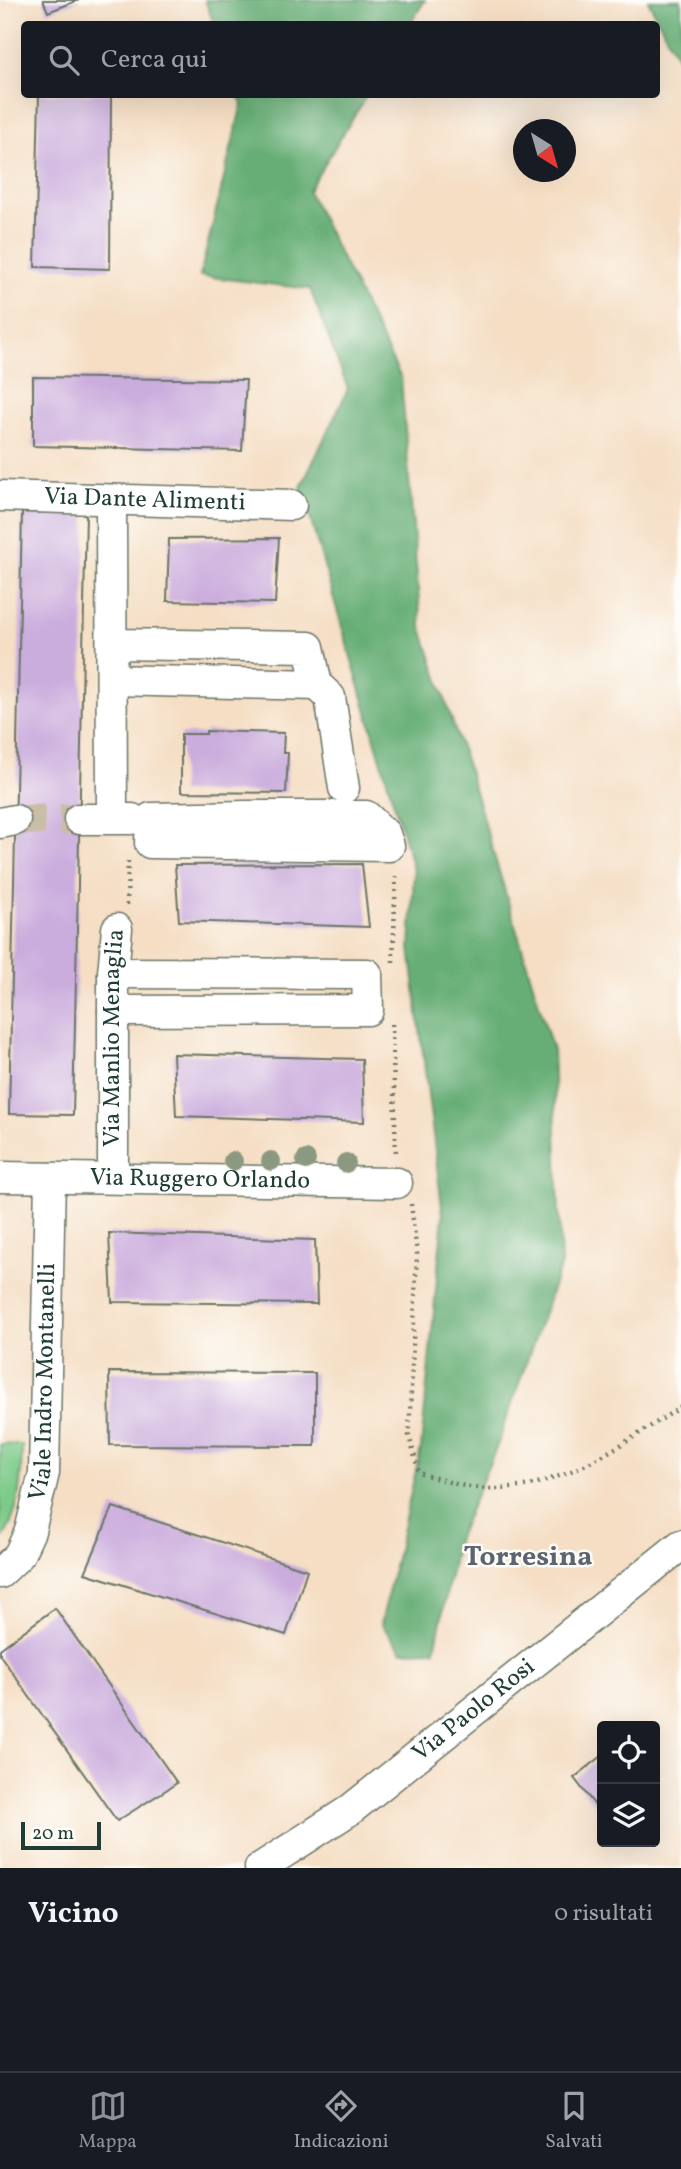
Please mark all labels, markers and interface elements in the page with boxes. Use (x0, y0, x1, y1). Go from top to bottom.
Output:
search box (21, 21, 660, 98)
icon: search (45, 41, 83, 79)
text: Cerca qui (101, 42, 208, 78)
north arrow (513, 119, 576, 182)
street label: Via Dante Alimenti (44, 480, 246, 521)
street label: Via Manlio Menaglia (96, 928, 134, 1147)
street label: Via Ruggero Orlando (90, 1161, 310, 1199)
street label: Viale Indro Montanelli (21, 1263, 65, 1505)
district label: Torresina (464, 1538, 593, 1577)
street label: Via Paolo Rosi (405, 1651, 543, 1770)
map controls (597, 1721, 660, 1847)
button: locate (597, 1721, 660, 1784)
button: layers (597, 1784, 660, 1847)
scale bar (21, 1819, 102, 1851)
text: 20 m (32, 1821, 74, 1847)
text: Vicino (28, 1893, 119, 1935)
text: 0 risultati (554, 1898, 653, 1930)
tab: Mappa (78, 2087, 137, 2155)
tab: Indicazioni (294, 2087, 389, 2155)
tab: Salvati (545, 2087, 603, 2155)

